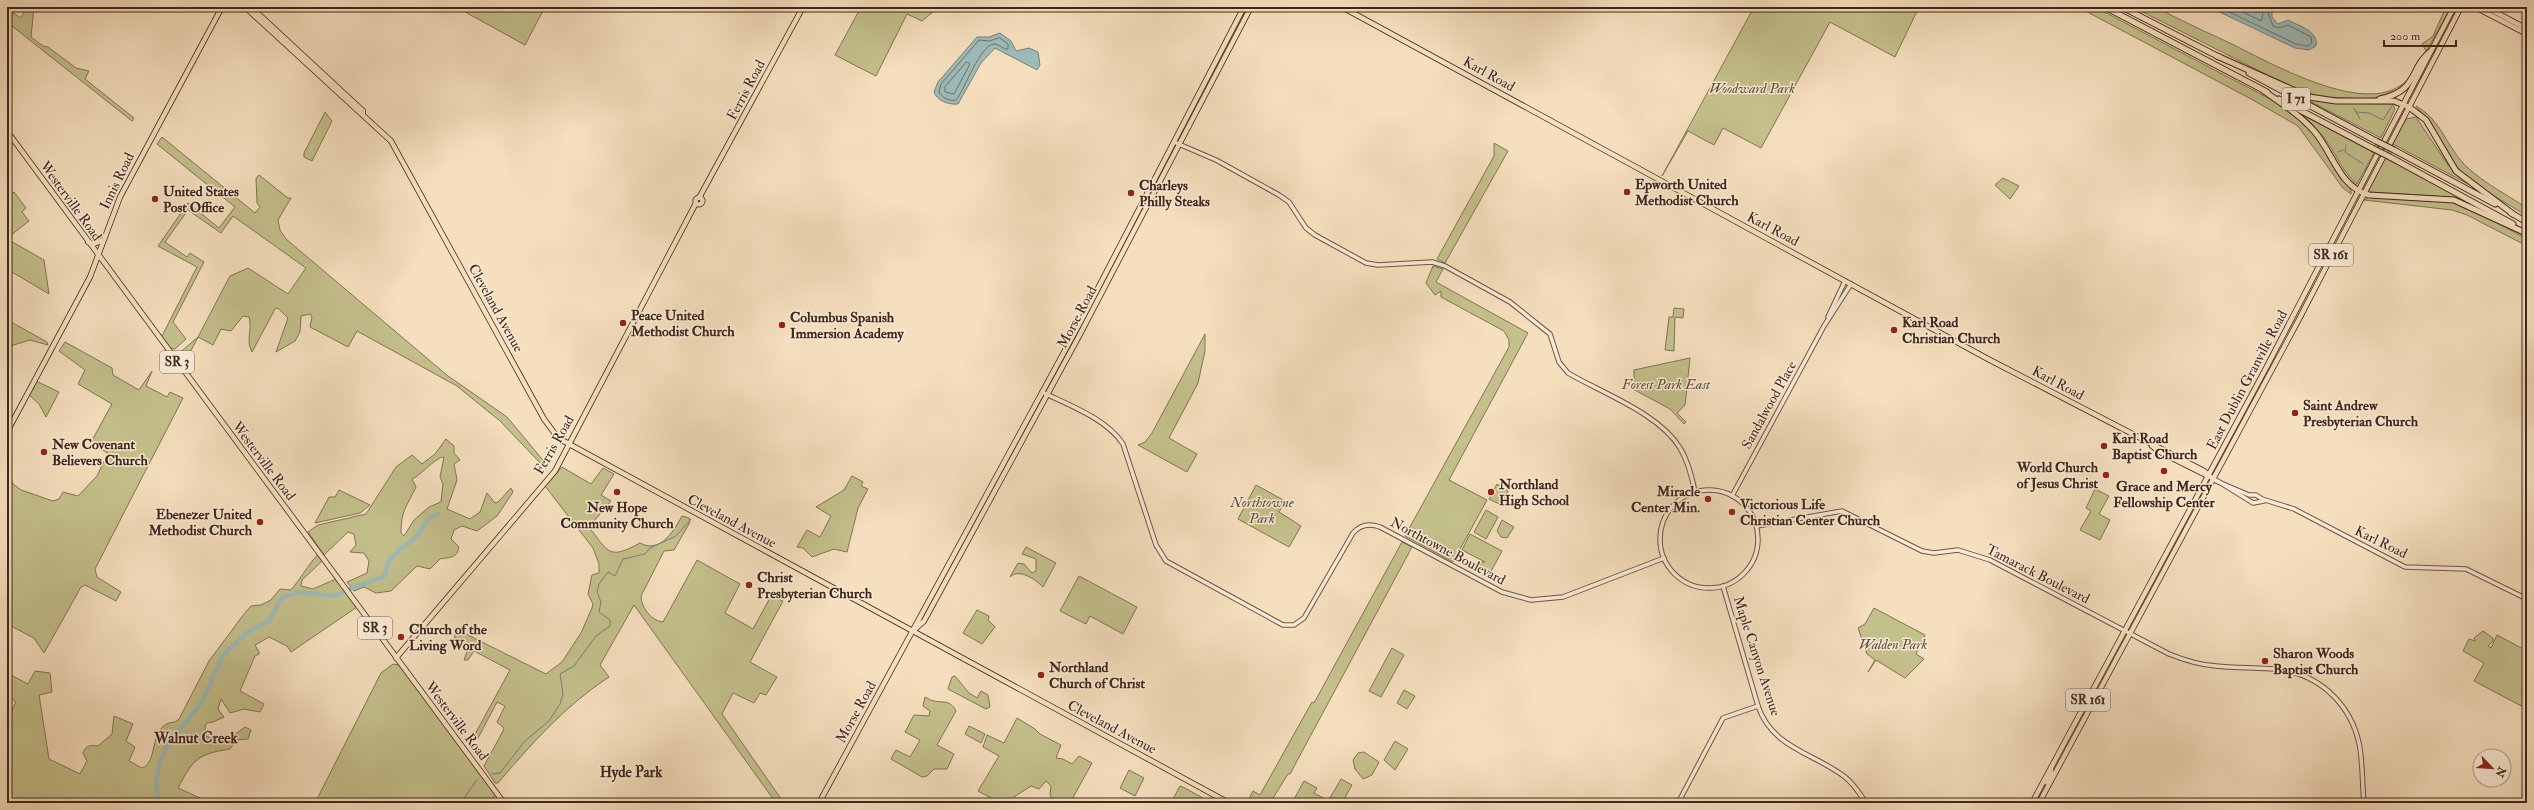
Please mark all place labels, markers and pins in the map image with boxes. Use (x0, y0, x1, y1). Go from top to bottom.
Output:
place label: Epworth United Methodist Church (1634, 176, 1739, 209)
place label: Charleys Philly Steaks (1139, 177, 1210, 211)
place label: United States Post Office (163, 183, 239, 216)
marker: Epworth United Methodist Church (1622, 187, 1632, 197)
marker: Charleys Philly Steaks (1126, 188, 1136, 198)
marker: United States Post Office (150, 194, 160, 204)
place label: Peace United Methodist Church (630, 307, 735, 340)
place label: Columbus Spanish Immersion Academy (790, 309, 904, 343)
place label: Karl Road Christian Church (1902, 314, 2001, 347)
marker: Peace United Methodist Church (618, 318, 628, 328)
marker: Columbus Spanish Immersion Academy (777, 320, 787, 330)
marker: Karl Road Christian Church (1889, 325, 1899, 335)
place label: Saint Andrew Presbyterian Church (2303, 397, 2419, 431)
marker: Saint Andrew Presbyterian Church (2290, 408, 2300, 418)
place label: Karl Road Baptist Church (2112, 430, 2198, 464)
place label: New Covenant Believers Church (51, 436, 148, 469)
marker: Karl Road Baptist Church (2099, 441, 2109, 451)
marker: New Covenant Believers Church (39, 447, 49, 457)
place label: World Church of Jesus Christ (2016, 459, 2099, 493)
marker: Grace and Mercy Fellowship Center (2159, 466, 2169, 476)
marker: World Church of Jesus Christ (2101, 470, 2111, 480)
place label: Northland High School (1498, 476, 1570, 510)
place label: Grace and Mercy Fellowship Center (2113, 478, 2215, 512)
place label: Miracle Center Min. (1631, 483, 1700, 516)
marker: New Hope Community Church (612, 487, 622, 497)
marker: Northland High School (1486, 487, 1496, 497)
marker: Miracle Center Min. (1703, 494, 1713, 504)
place label: Victorious Life Christian Center Church (1739, 496, 1881, 529)
place label: New Hope Community Church (560, 499, 674, 533)
place label: Ebenezer United Methodist Church (147, 506, 253, 539)
marker: Victorious Life Christian Center Church (1727, 507, 1737, 517)
marker: Ebenezer United Methodist Church (255, 517, 265, 527)
place label: Christ Presbyterian Church (757, 569, 873, 603)
marker: Christ Presbyterian Church (744, 580, 754, 590)
place label: Church of the Living Word (409, 621, 487, 655)
marker: Church of the Living Word (396, 632, 406, 642)
place label: Sharon Woods Baptist Church (2273, 645, 2359, 679)
marker: Sharon Woods Baptist Church (2260, 656, 2270, 666)
place label: Northland Church of Christ (1048, 659, 1145, 692)
marker: Northland Church of Christ (1036, 670, 1046, 680)

